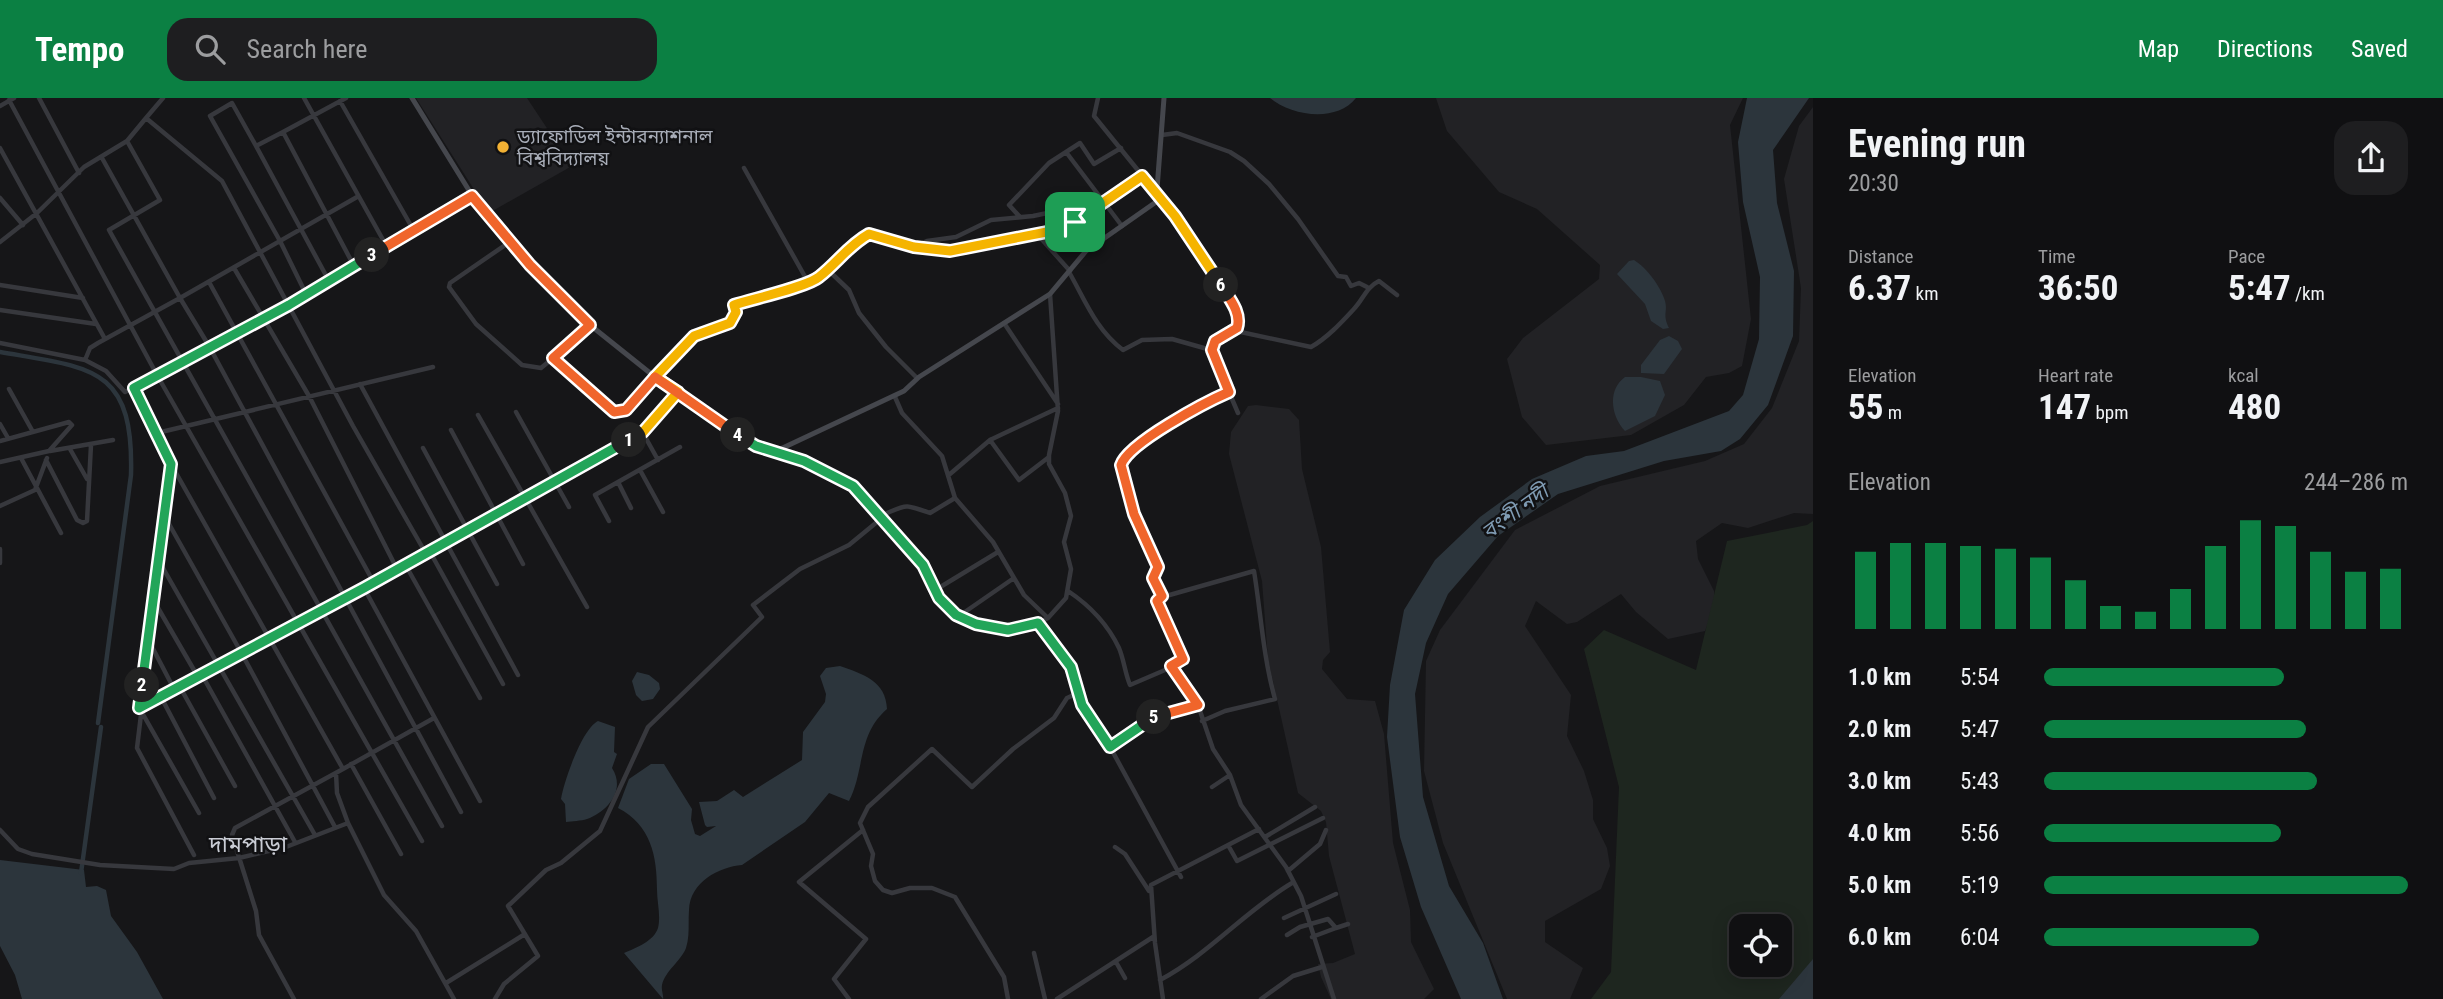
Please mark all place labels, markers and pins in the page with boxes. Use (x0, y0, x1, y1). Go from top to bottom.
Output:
place label: ড্যাফোডিল ইন্টারন্যাশনাল বিশ্ববিদ্যালয় (516, 125, 714, 170)
marker: ড্যাফোডিল ইন্টারন্যাশনাল বিশ্ববিদ্যালয় (495, 139, 511, 155)
pin (1045, 192, 1105, 252)
pin: 3 (354, 238, 390, 272)
pin: 6 (1204, 268, 1238, 302)
pin: 4 (720, 418, 756, 452)
pin: 1 (612, 422, 646, 458)
pin: 2 (124, 668, 160, 702)
pin: 5 (1136, 700, 1172, 734)

